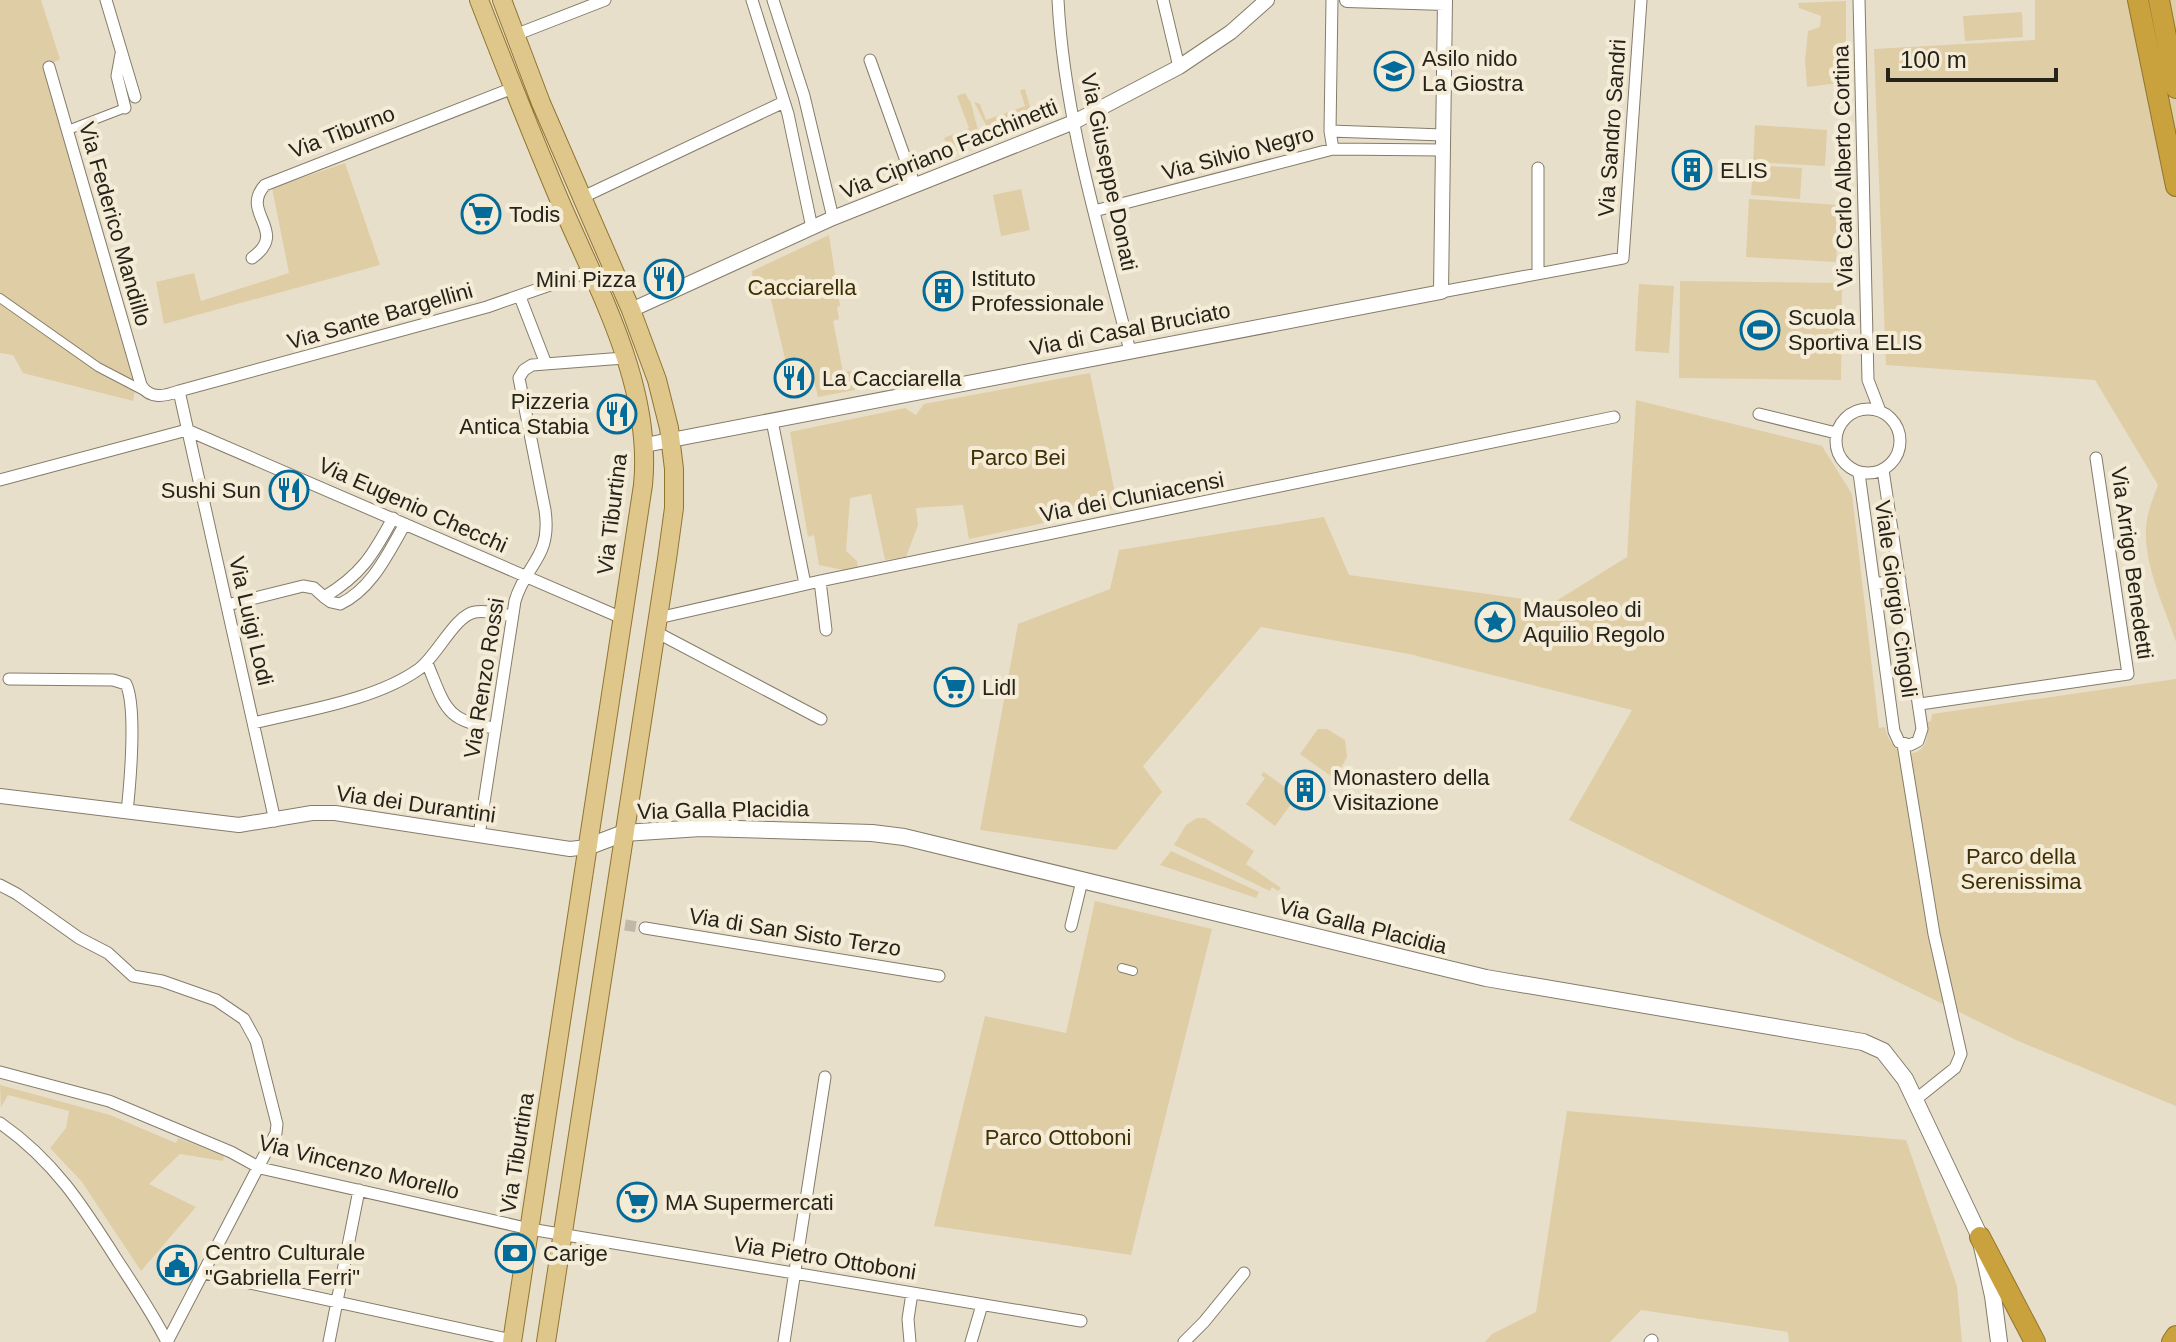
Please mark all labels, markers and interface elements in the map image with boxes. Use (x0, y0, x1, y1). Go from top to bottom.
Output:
scale bar (1888, 32, 2056, 82)
street label: Via Sandro Sandri (1593, 38, 1631, 218)
street label: Via Carlo Alberto Cortina (1828, 44, 1858, 287)
place label: Asilo nido La Giostra (1422, 46, 1524, 96)
text: 100 m (1900, 46, 1967, 73)
school or university icon: Asilo nido La Giostra (1373, 50, 1415, 92)
street label: Via Giuseppe Donati (1076, 71, 1142, 273)
street label: Via Cipriano Facchinetti (837, 94, 1061, 204)
street label: Via Tiburno (286, 100, 398, 164)
street label: Via Federico Mandillo (74, 119, 156, 329)
street label: Via Silvio Negro (1159, 121, 1317, 185)
building icon: ELIS (1671, 149, 1713, 191)
place label: ELIS (1720, 158, 1768, 183)
supermarket icon: Todis (460, 193, 502, 235)
place label: Todis (509, 202, 560, 227)
restaurant icon: Mini Pizza (643, 258, 685, 300)
place label: Istituto Professionale (971, 266, 1104, 316)
place label: Mini Pizza (536, 267, 637, 292)
building icon: Istituto Professionale (922, 270, 964, 312)
park label: Cacciarella (748, 275, 857, 300)
street label: Via Sante Bargellini (284, 278, 476, 354)
street label: Via di Casal Bruciato (1028, 297, 1232, 361)
place label: Scuola Sportiva ELIS (1788, 305, 1923, 355)
sports icon: Scuola Sportiva ELIS (1739, 309, 1781, 351)
restaurant icon: La Cacciarella (773, 357, 815, 399)
place label: La Cacciarella (822, 366, 962, 391)
place label: Pizzeria Antica Stabia (459, 389, 590, 439)
restaurant icon: Pizzeria Antica Stabia (596, 393, 638, 435)
park label: Parco Bei (970, 445, 1066, 470)
street label: Via Tiburtina (592, 451, 632, 576)
street label: Via Eugenio Checchi (315, 452, 511, 558)
street label: Via Arrigo Benedetti (2106, 465, 2158, 661)
street label: Via dei Cluniacensi (1038, 467, 1226, 527)
restaurant icon: Sushi Sun (268, 469, 310, 511)
place label: Sushi Sun (161, 478, 261, 503)
street label: Viale Giorgio Cingoli (1870, 499, 1922, 699)
street label: Via Luigi Lodi (224, 554, 278, 688)
street label: Via Renzo Rossi (459, 596, 509, 760)
place label: Mausoleo di Aquilio Regolo (1523, 597, 1665, 647)
place icon: Mausoleo di Aquilio Regolo (1474, 601, 1516, 643)
supermarket icon: Lidl (933, 666, 975, 708)
place label: Lidl (982, 675, 1016, 700)
place label: Monastero della Visitazione (1333, 765, 1490, 815)
building icon: Monastero della Visitazione (1284, 769, 1326, 811)
street label: Via dei Durantini (335, 780, 497, 828)
street label: Via Galla Placidia (637, 796, 810, 824)
park label: Parco della Serenissima (1960, 844, 2082, 894)
street label: Via Galla Placidia (1277, 893, 1450, 959)
street label: Via di San Sisto Terzo (687, 903, 903, 961)
street label: Via Tiburtina (495, 1090, 539, 1215)
park label: Parco Ottoboni (985, 1125, 1131, 1150)
street label: Via Vincenzo Morello (256, 1130, 462, 1204)
supermarket icon: MA Supermercati (616, 1181, 658, 1223)
place label: MA Supermercati (665, 1190, 834, 1215)
street label: Via Pietro Ottoboni (732, 1231, 918, 1285)
bank icon: Carige (494, 1232, 536, 1274)
place label: Centro Culturale "Gabriella Ferri" (205, 1240, 365, 1290)
place label: Carige (543, 1241, 608, 1266)
public building icon: Centro Culturale "Gabriella Ferri" (156, 1244, 198, 1286)

